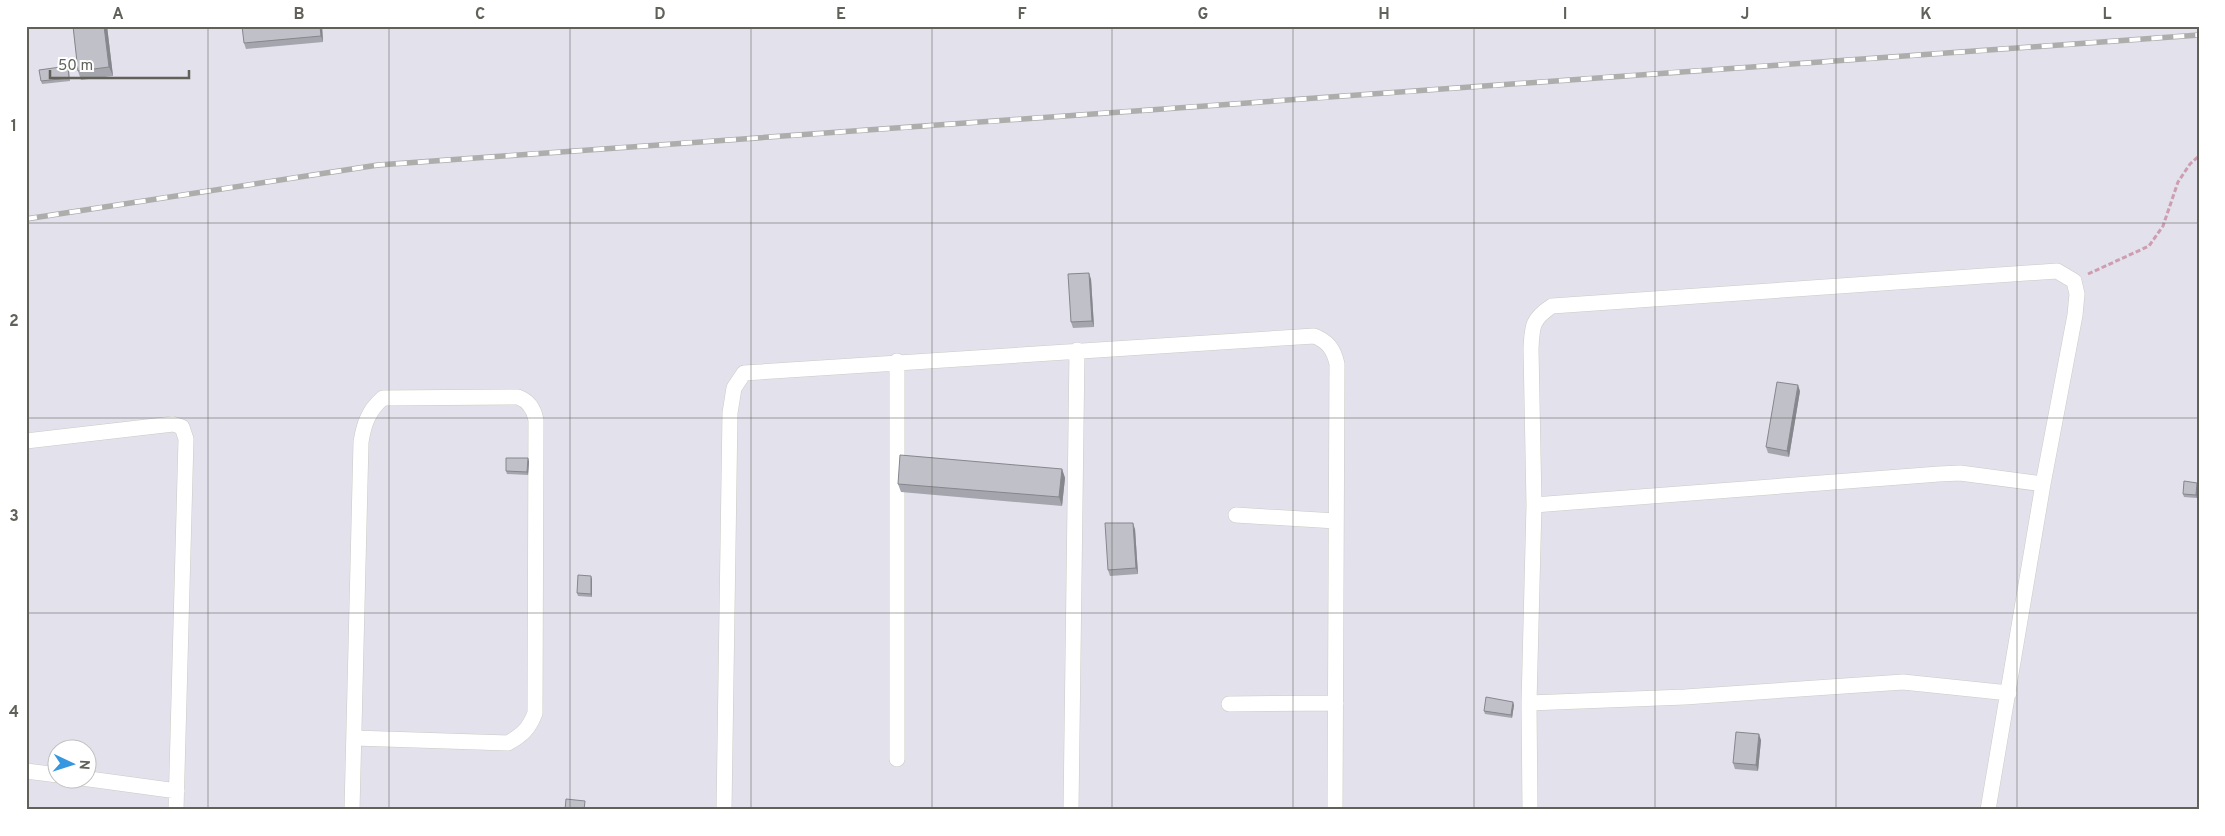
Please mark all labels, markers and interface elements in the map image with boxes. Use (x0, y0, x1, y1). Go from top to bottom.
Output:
text: A (112, 5, 124, 25)
text: B (293, 5, 305, 25)
text: C (475, 5, 485, 25)
text: D (654, 5, 666, 25)
text: E (836, 5, 846, 25)
text: F (1017, 5, 1027, 25)
text: G (1198, 5, 1208, 25)
text: H (1378, 5, 1390, 25)
text: I (1563, 5, 1567, 25)
text: J (1741, 5, 1749, 25)
text: K (1920, 5, 1932, 25)
text: L (2102, 5, 2112, 25)
scale bar (50, 48, 189, 80)
text: 50 m (58, 57, 93, 76)
text: 1 (11, 117, 17, 137)
text: 2 (9, 312, 19, 332)
text: 3 (9, 507, 19, 527)
text: 4 (9, 703, 19, 723)
north arrow (48, 738, 98, 788)
text: N (75, 759, 92, 770)

